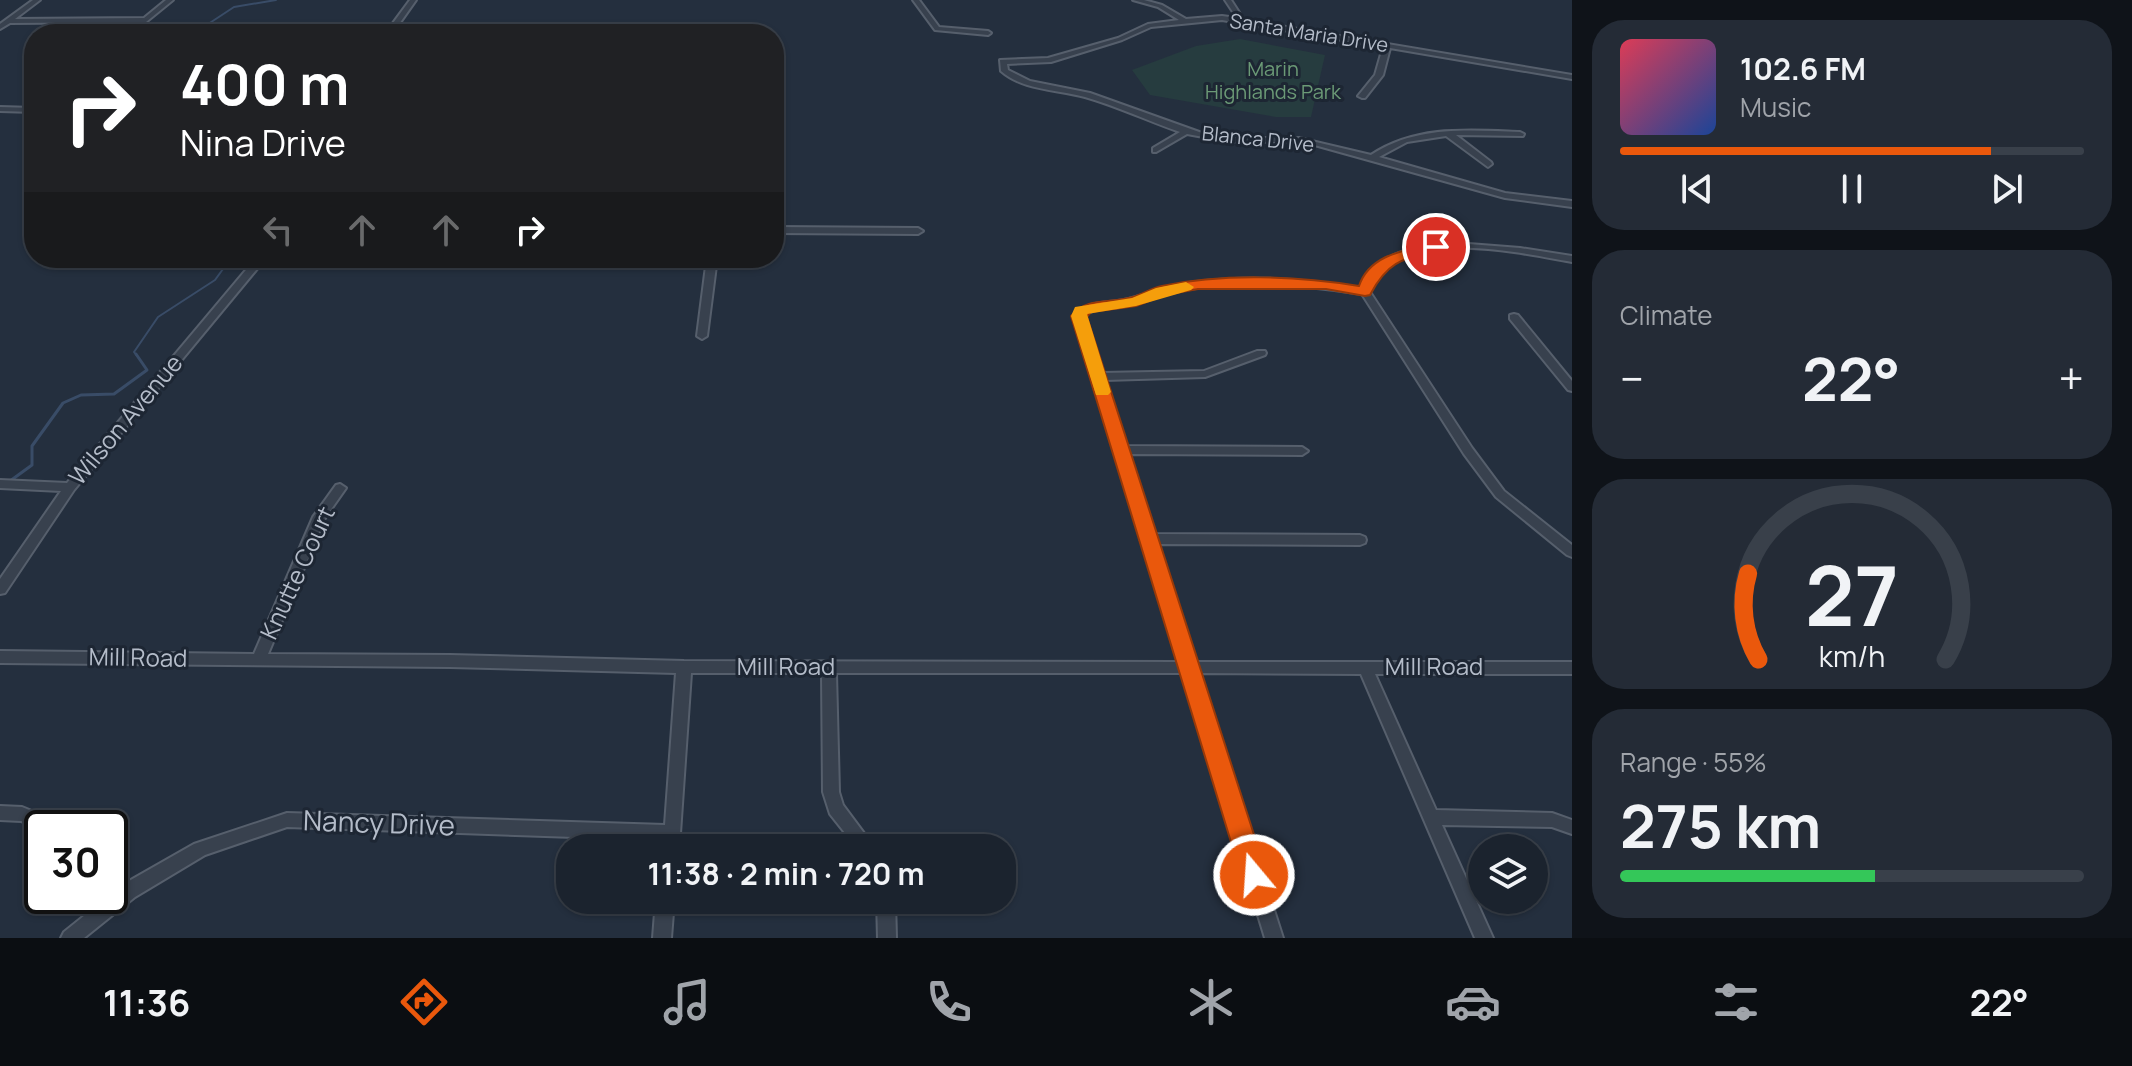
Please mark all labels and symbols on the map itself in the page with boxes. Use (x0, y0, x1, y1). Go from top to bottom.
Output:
street label: Santa Maria Drive (1228, 7, 1390, 58)
park label: Marin Highlands Park (1205, 55, 1342, 105)
street label: Blanca Drive (1201, 119, 1316, 158)
pin (1402, 213, 1470, 281)
street label: Wilson Avenue (60, 347, 189, 491)
street label: Knutte Court (251, 500, 342, 644)
street label: Mill Road (88, 639, 188, 674)
street label: Mill Road (737, 649, 835, 682)
street label: Mill Road (1385, 649, 1483, 682)
street label: Nancy Drive (302, 800, 456, 844)
speed limit sign: 30 (24, 810, 128, 914)
position arrow (1212, 833, 1296, 917)

